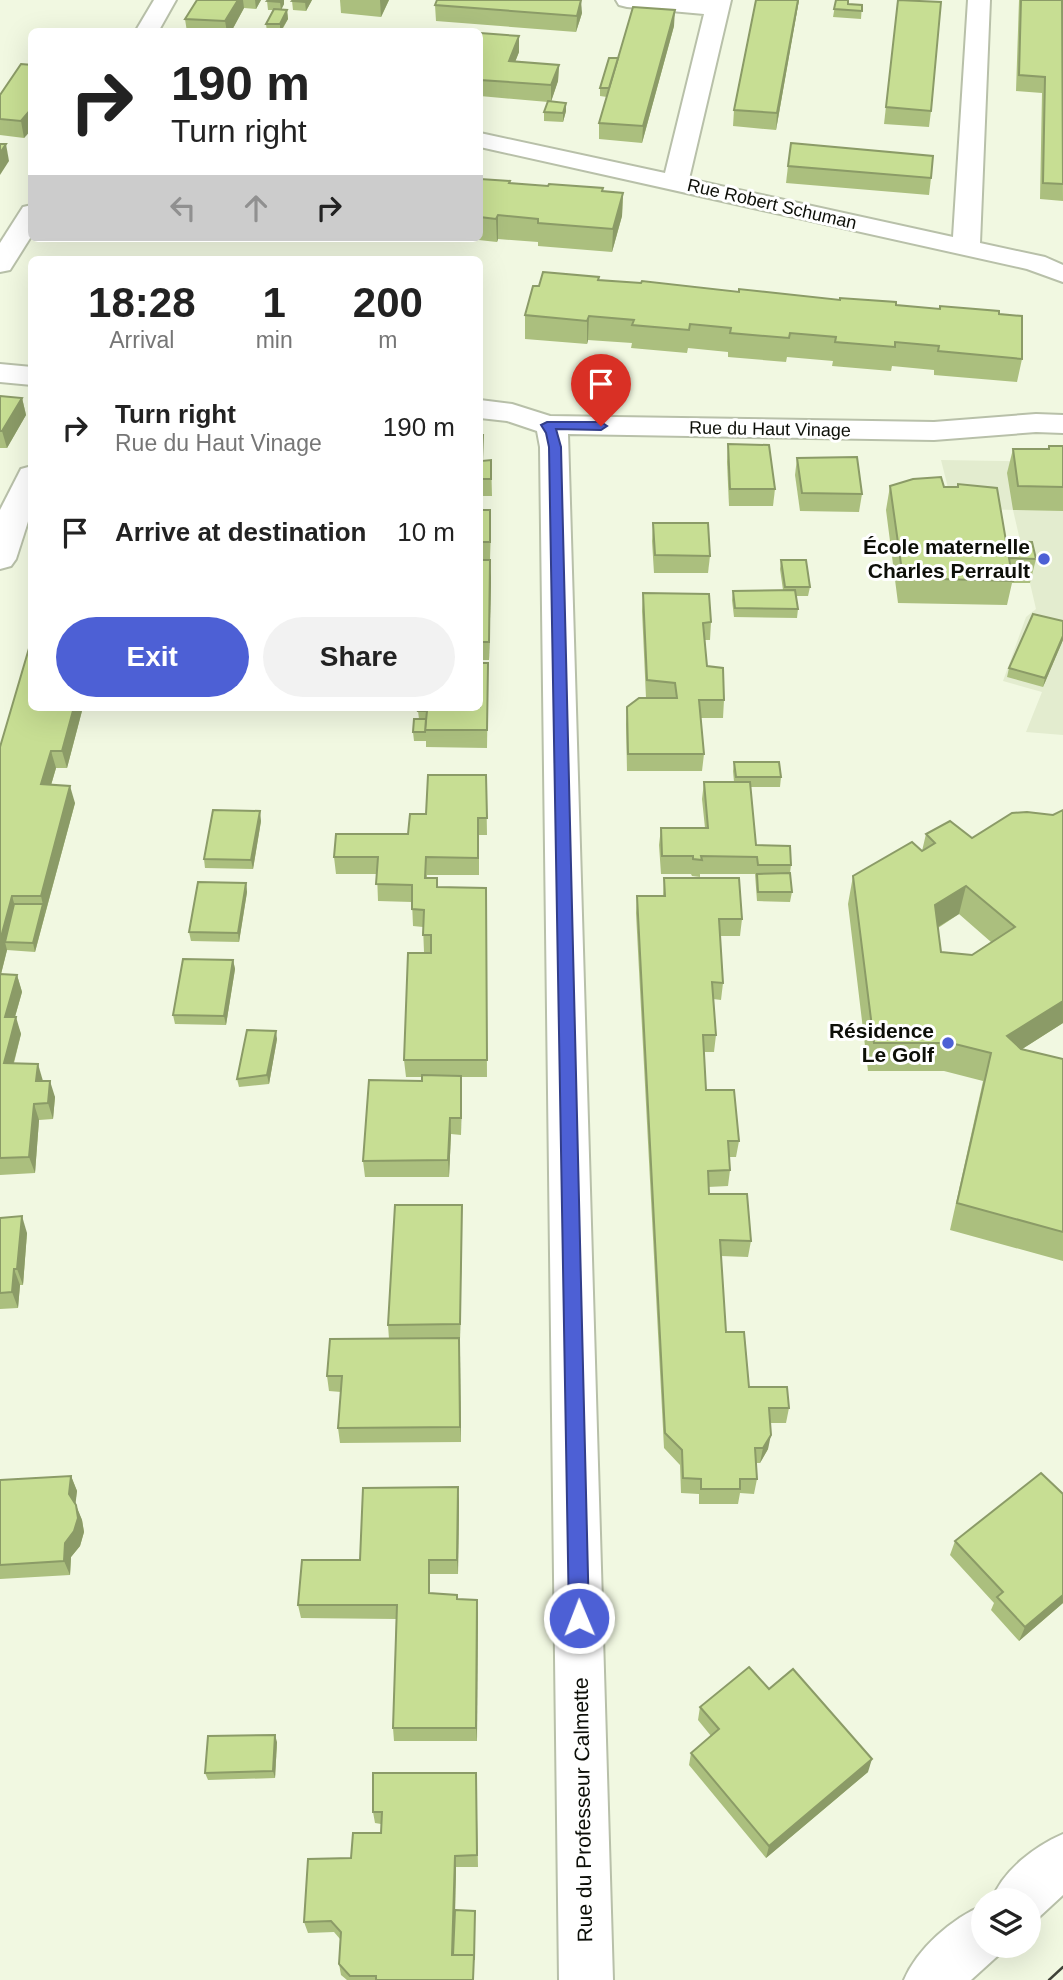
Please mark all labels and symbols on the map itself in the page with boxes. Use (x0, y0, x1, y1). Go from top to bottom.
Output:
street label: Rue Robert Schuman (685, 175, 859, 233)
pin (571, 354, 631, 426)
street label: Rue du Haut Vinage (689, 418, 851, 440)
place label: École maternelle Charles Perrault (863, 535, 1030, 582)
marker: École maternelle Charles Perrault (1036, 551, 1052, 567)
place label: Résidence Le Golf (829, 1019, 935, 1066)
marker: Résidence Le Golf (940, 1035, 956, 1051)
position arrow (542, 1581, 616, 1655)
street label: Rue du Professeur Calmette (569, 1677, 596, 1943)

